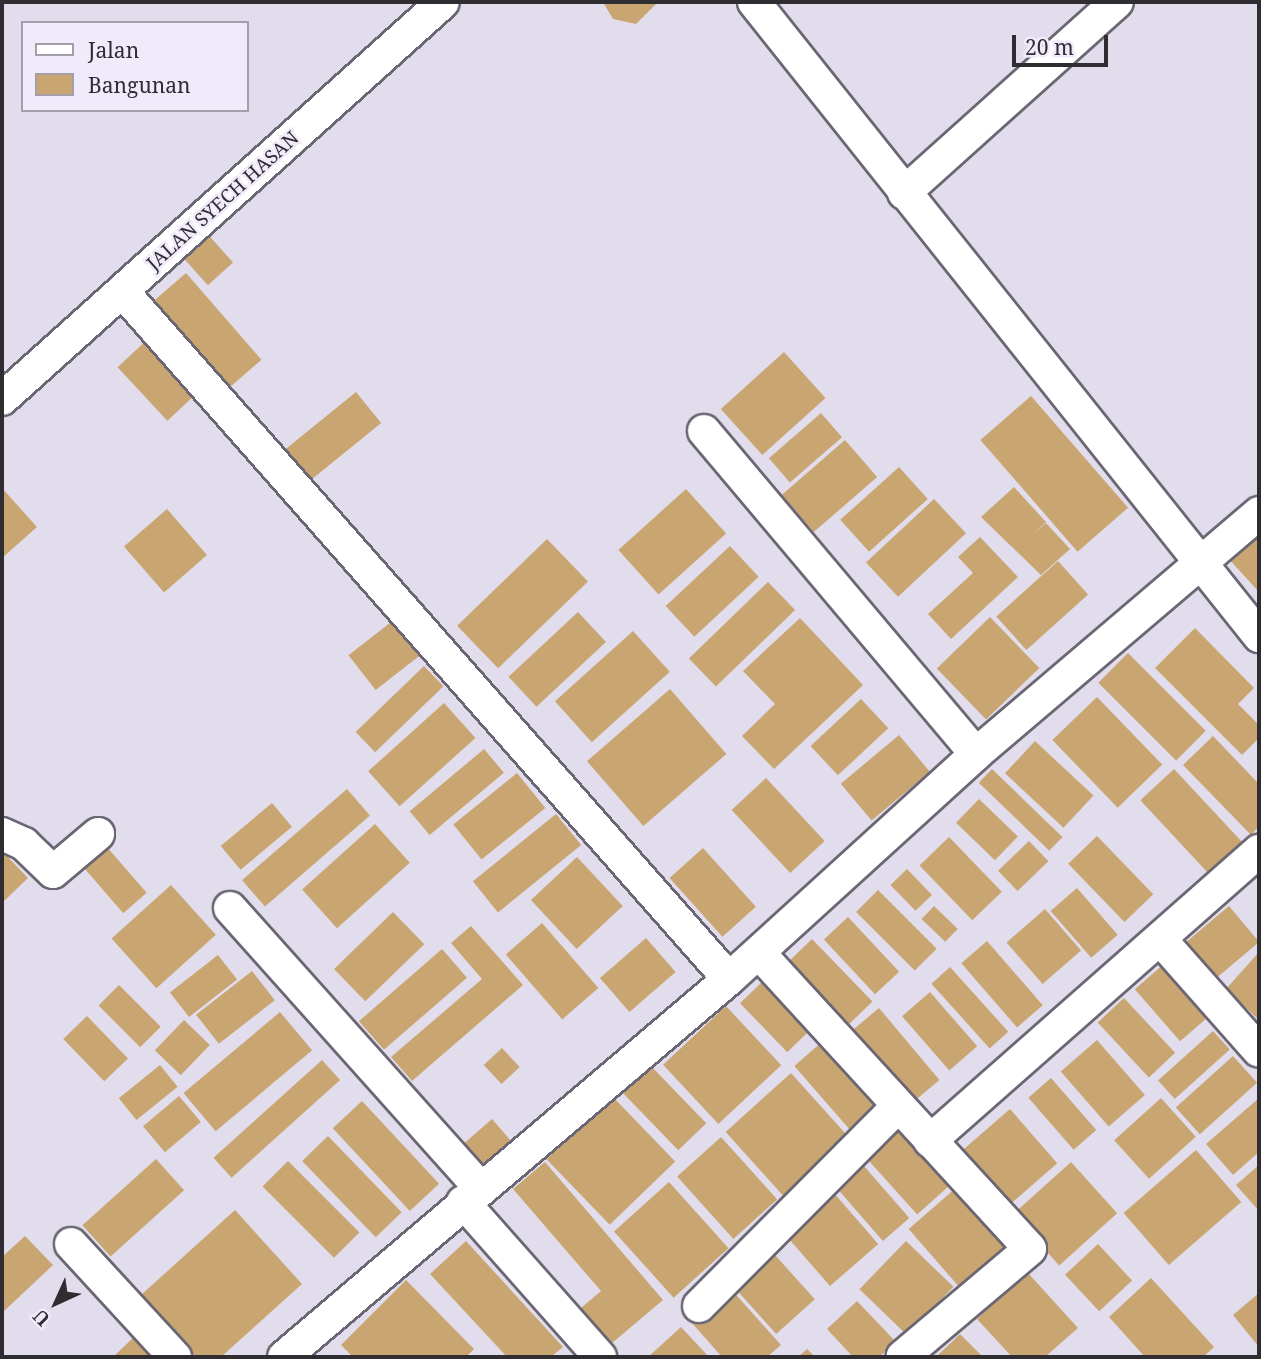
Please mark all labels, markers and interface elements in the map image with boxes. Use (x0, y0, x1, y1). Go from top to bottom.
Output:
legend (21, 21, 248, 112)
scale bar (1016, 21, 1112, 65)
text: 20 m (1025, 33, 1074, 61)
text: Jalan (88, 36, 139, 64)
text: Bangunan (88, 71, 191, 99)
street label: JALAN SYECH HASAN (142, 127, 304, 275)
north arrow (21, 1268, 91, 1338)
text: U (27, 1304, 55, 1332)

